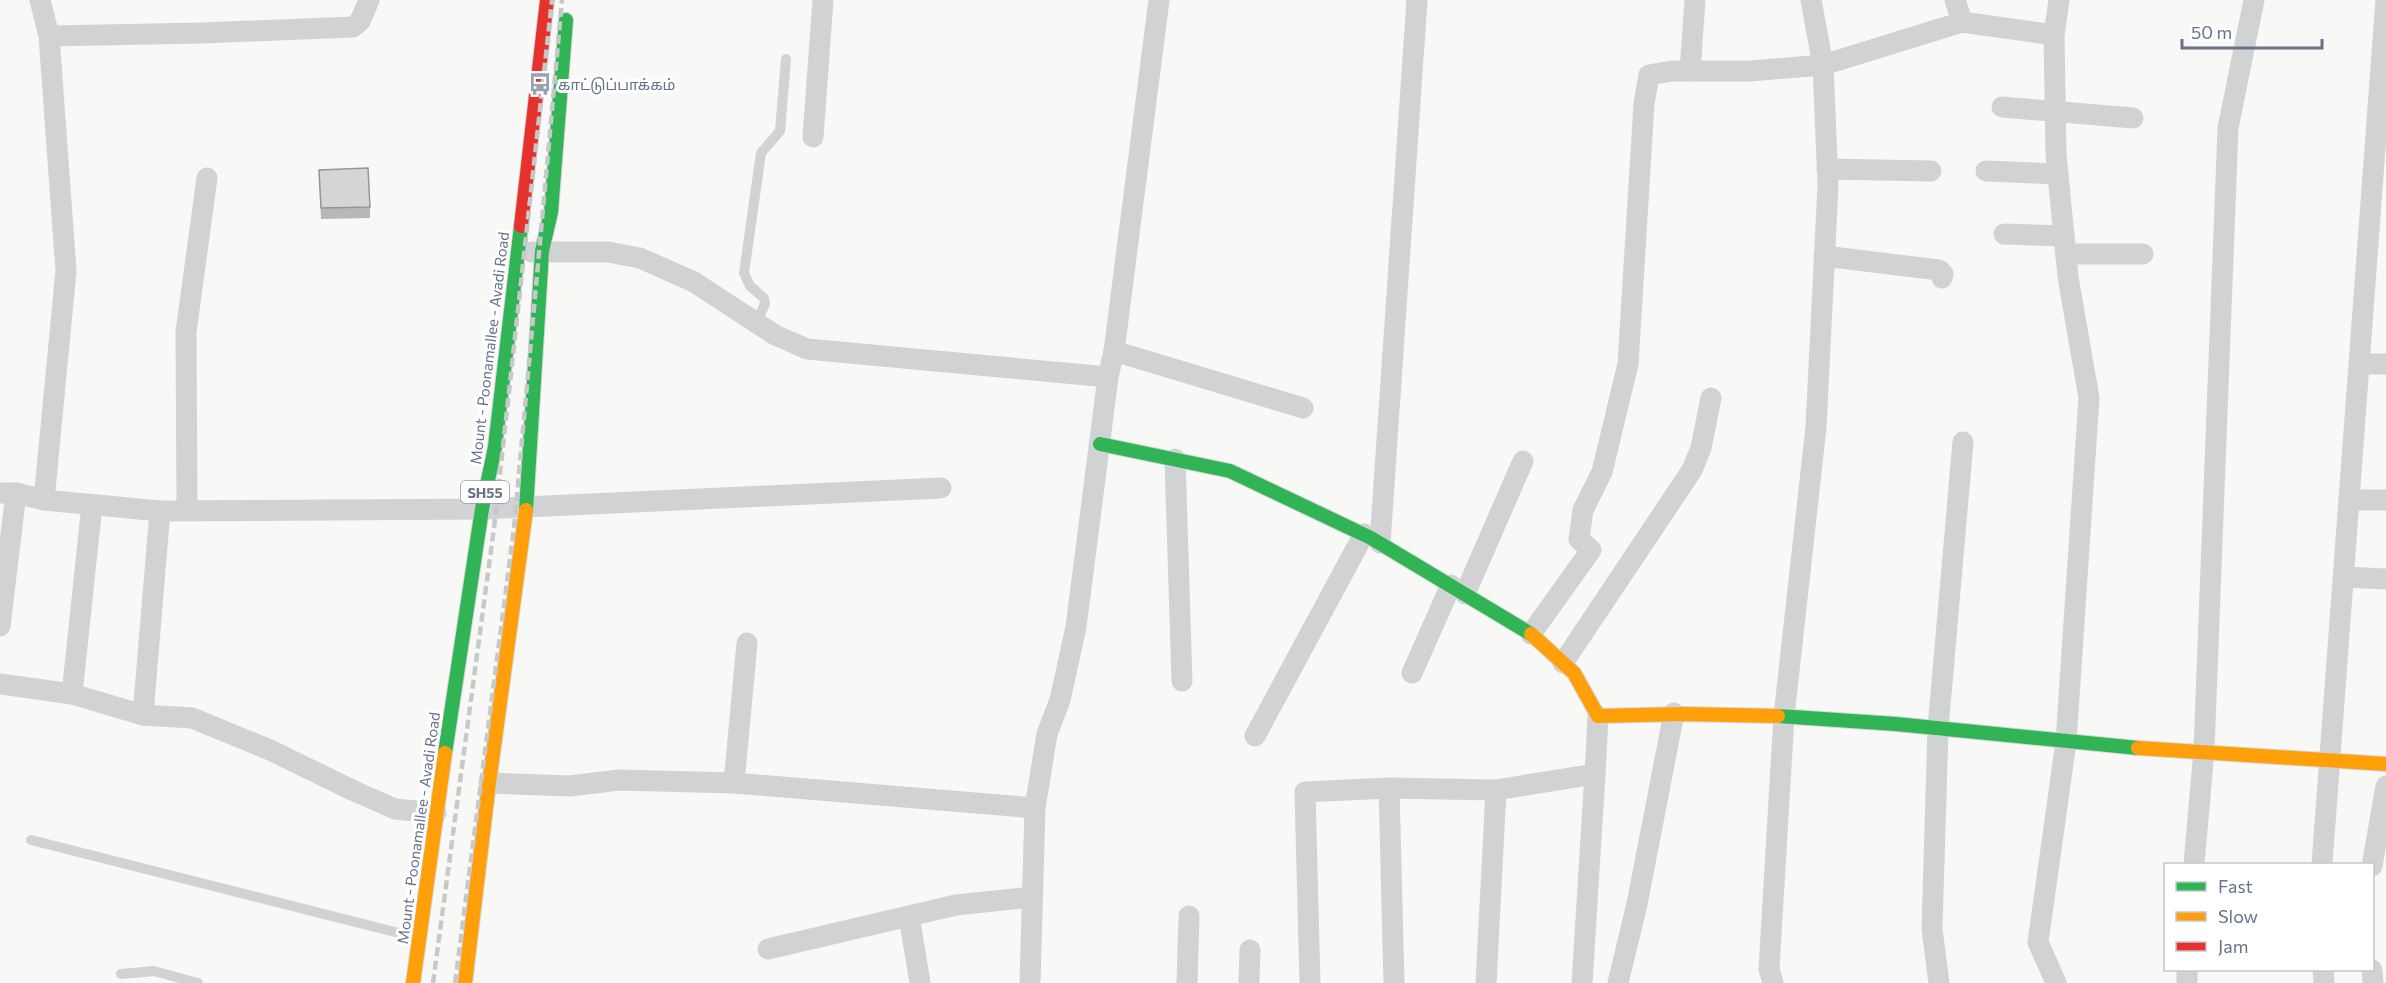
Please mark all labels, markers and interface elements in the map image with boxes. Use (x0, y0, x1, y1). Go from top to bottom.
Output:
scale bar (2182, 12, 2322, 50)
text: 50 m (2191, 21, 2232, 43)
bus stop icon: காட்டுப்பாக்கம் (527, 71, 553, 97)
place label: காட்டுப்பாக்கம் (558, 75, 675, 95)
street label: Mount - Poonamallee - Avadi Road (466, 231, 512, 465)
road number: SH55 (461, 481, 509, 503)
street label: Mount - Poonamallee - Avadi Road (393, 711, 443, 945)
legend (2164, 863, 2374, 971)
text: Fast (2218, 875, 2253, 897)
text: Slow (2218, 905, 2258, 927)
text: Jam (2218, 935, 2248, 957)

